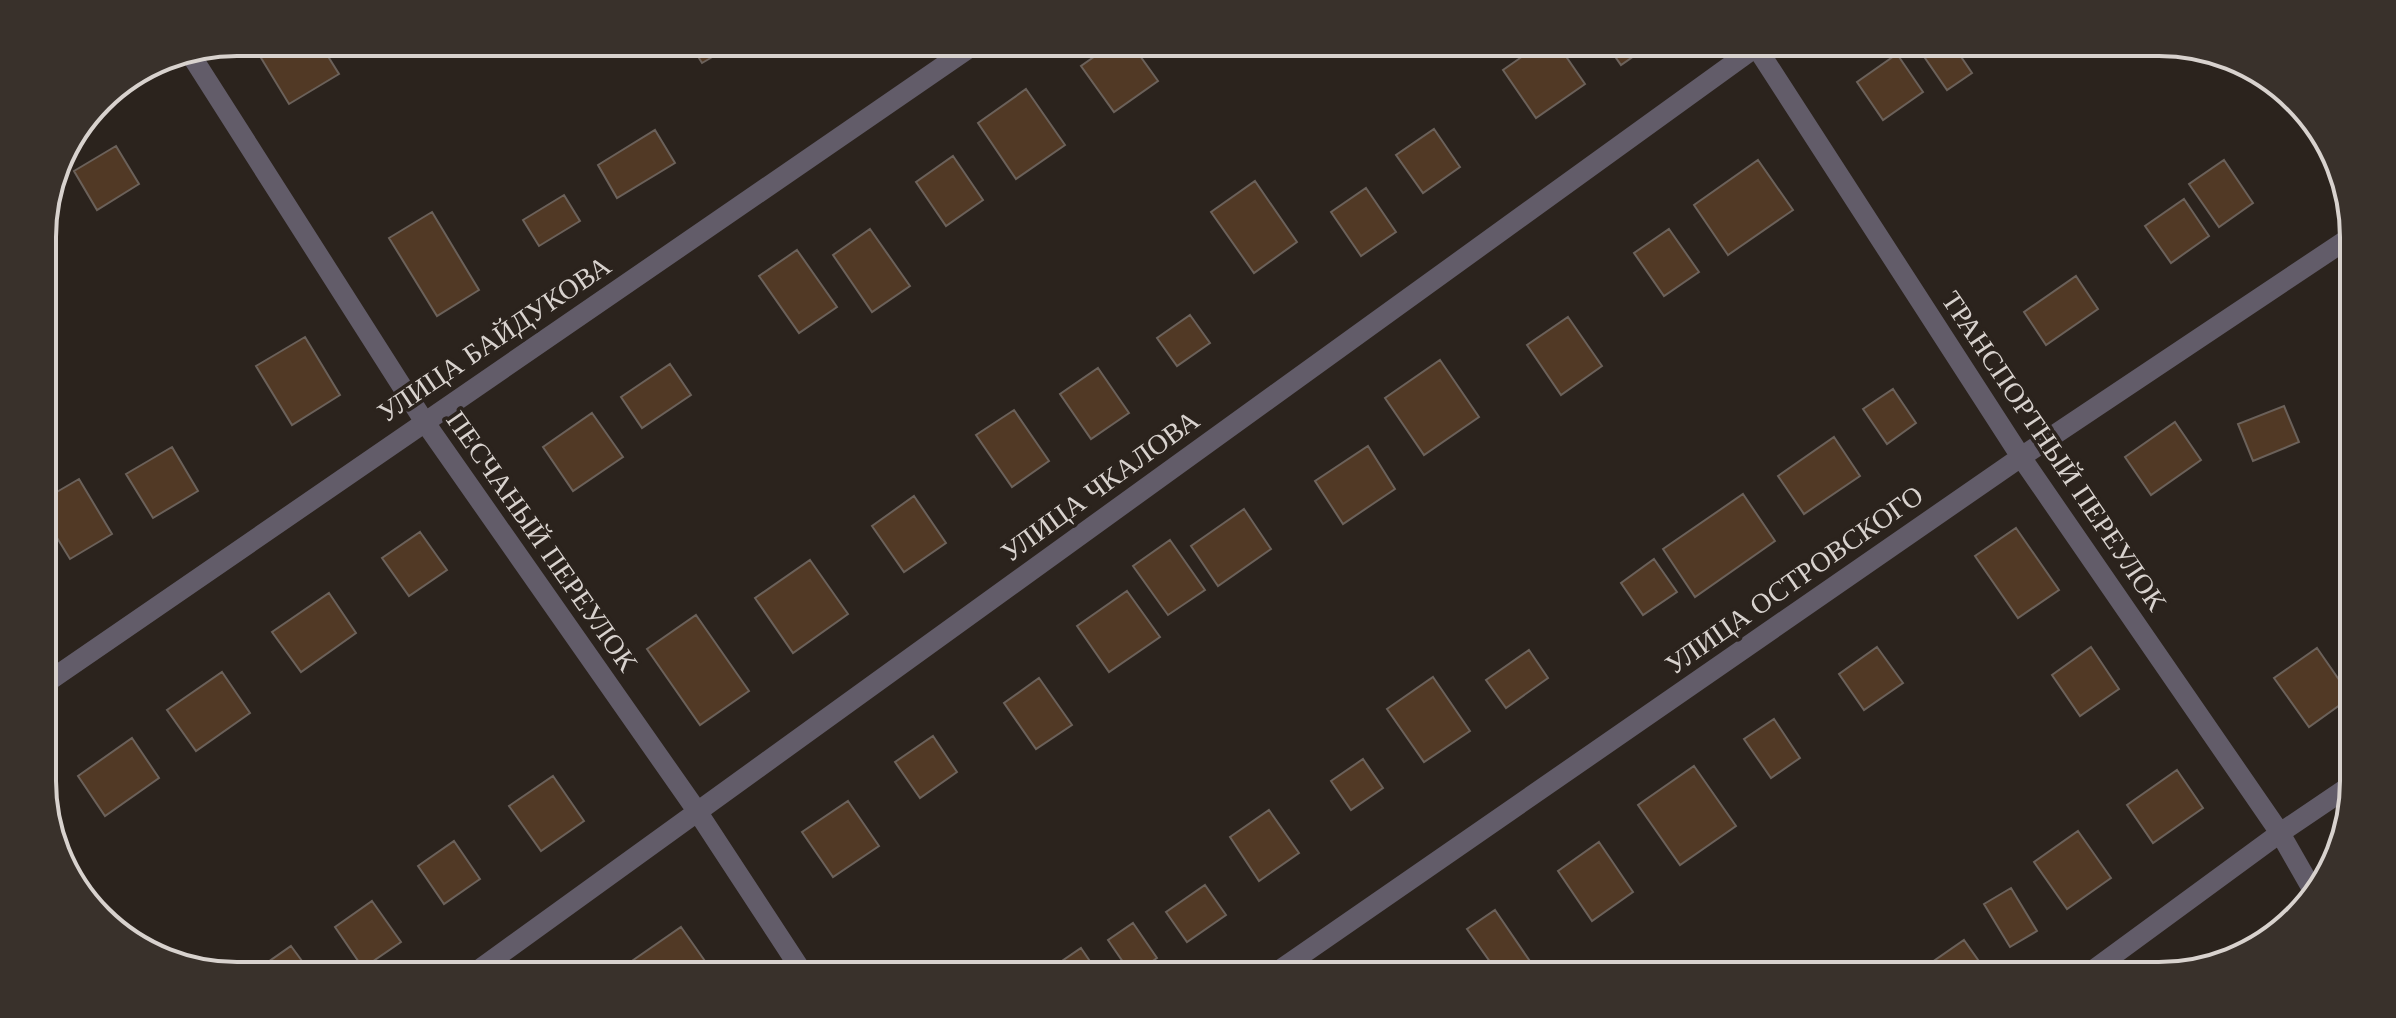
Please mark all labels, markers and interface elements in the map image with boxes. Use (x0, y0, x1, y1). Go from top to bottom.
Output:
street label: УЛИЦА БАЙДУКОВА (372, 249, 617, 428)
street label: ТРАНСПОРТНЫЙ ПЕРЕУЛОК (1935, 286, 2173, 617)
street label: УЛИЦА ЧКАЛОВА (995, 403, 1206, 568)
street label: ПЕСЧАНЫЙ ПЕРЕУЛОК (440, 405, 644, 677)
street label: УЛИЦА ОСТРОВСКОГО (1659, 479, 1929, 681)

